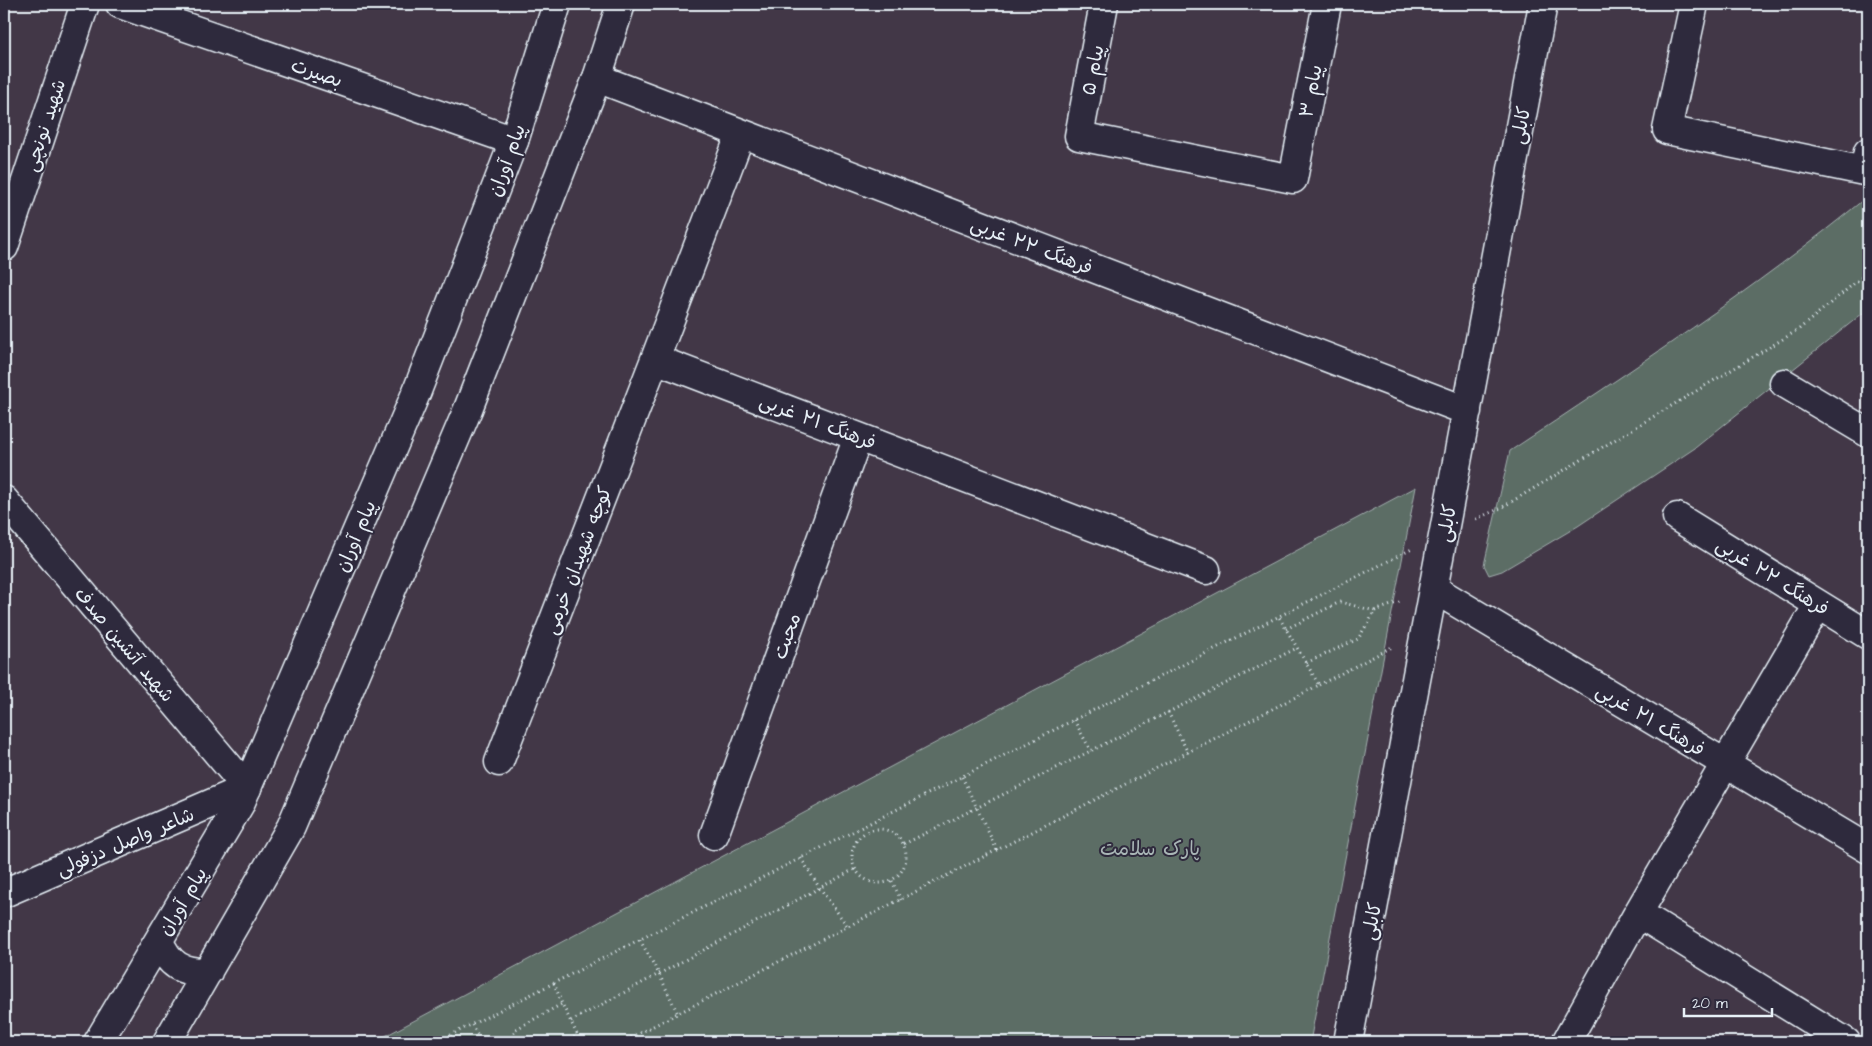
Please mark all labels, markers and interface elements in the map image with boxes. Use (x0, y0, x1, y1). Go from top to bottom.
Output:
street label: پیام ۵ (1075, 43, 1112, 98)
street label: بصیرت (287, 52, 346, 95)
street label: پیام ۳ (1293, 63, 1330, 120)
street label: شهید نونچی (18, 76, 73, 175)
street label: کابلی (1505, 104, 1538, 147)
street label: پیام آوران (482, 120, 533, 201)
street label: فرهنگ ۲۲ غربی (967, 211, 1096, 282)
street label: فرهنگ ۲۱ غربی (755, 388, 880, 457)
street label: کوچه شهیدان خرمی (538, 482, 619, 639)
street label: پیام آوران (329, 497, 384, 577)
street label: کابلی (1431, 502, 1464, 544)
street label: فرهنگ ۲۲ غربی (1710, 532, 1834, 623)
street label: شهید آتشین صدف (68, 581, 180, 708)
street label: محبت (767, 610, 808, 663)
street label: فرهنگ ۲۱ غربی (1591, 677, 1710, 763)
street label: شاعر واصل دزفولی (52, 801, 199, 884)
park label: پارک سلامت (1100, 836, 1200, 863)
street label: پیام آوران (152, 862, 214, 941)
street label: کابلی (1356, 900, 1389, 943)
scale bar (1684, 986, 1772, 1018)
text: 20 m (1692, 993, 1728, 1014)

